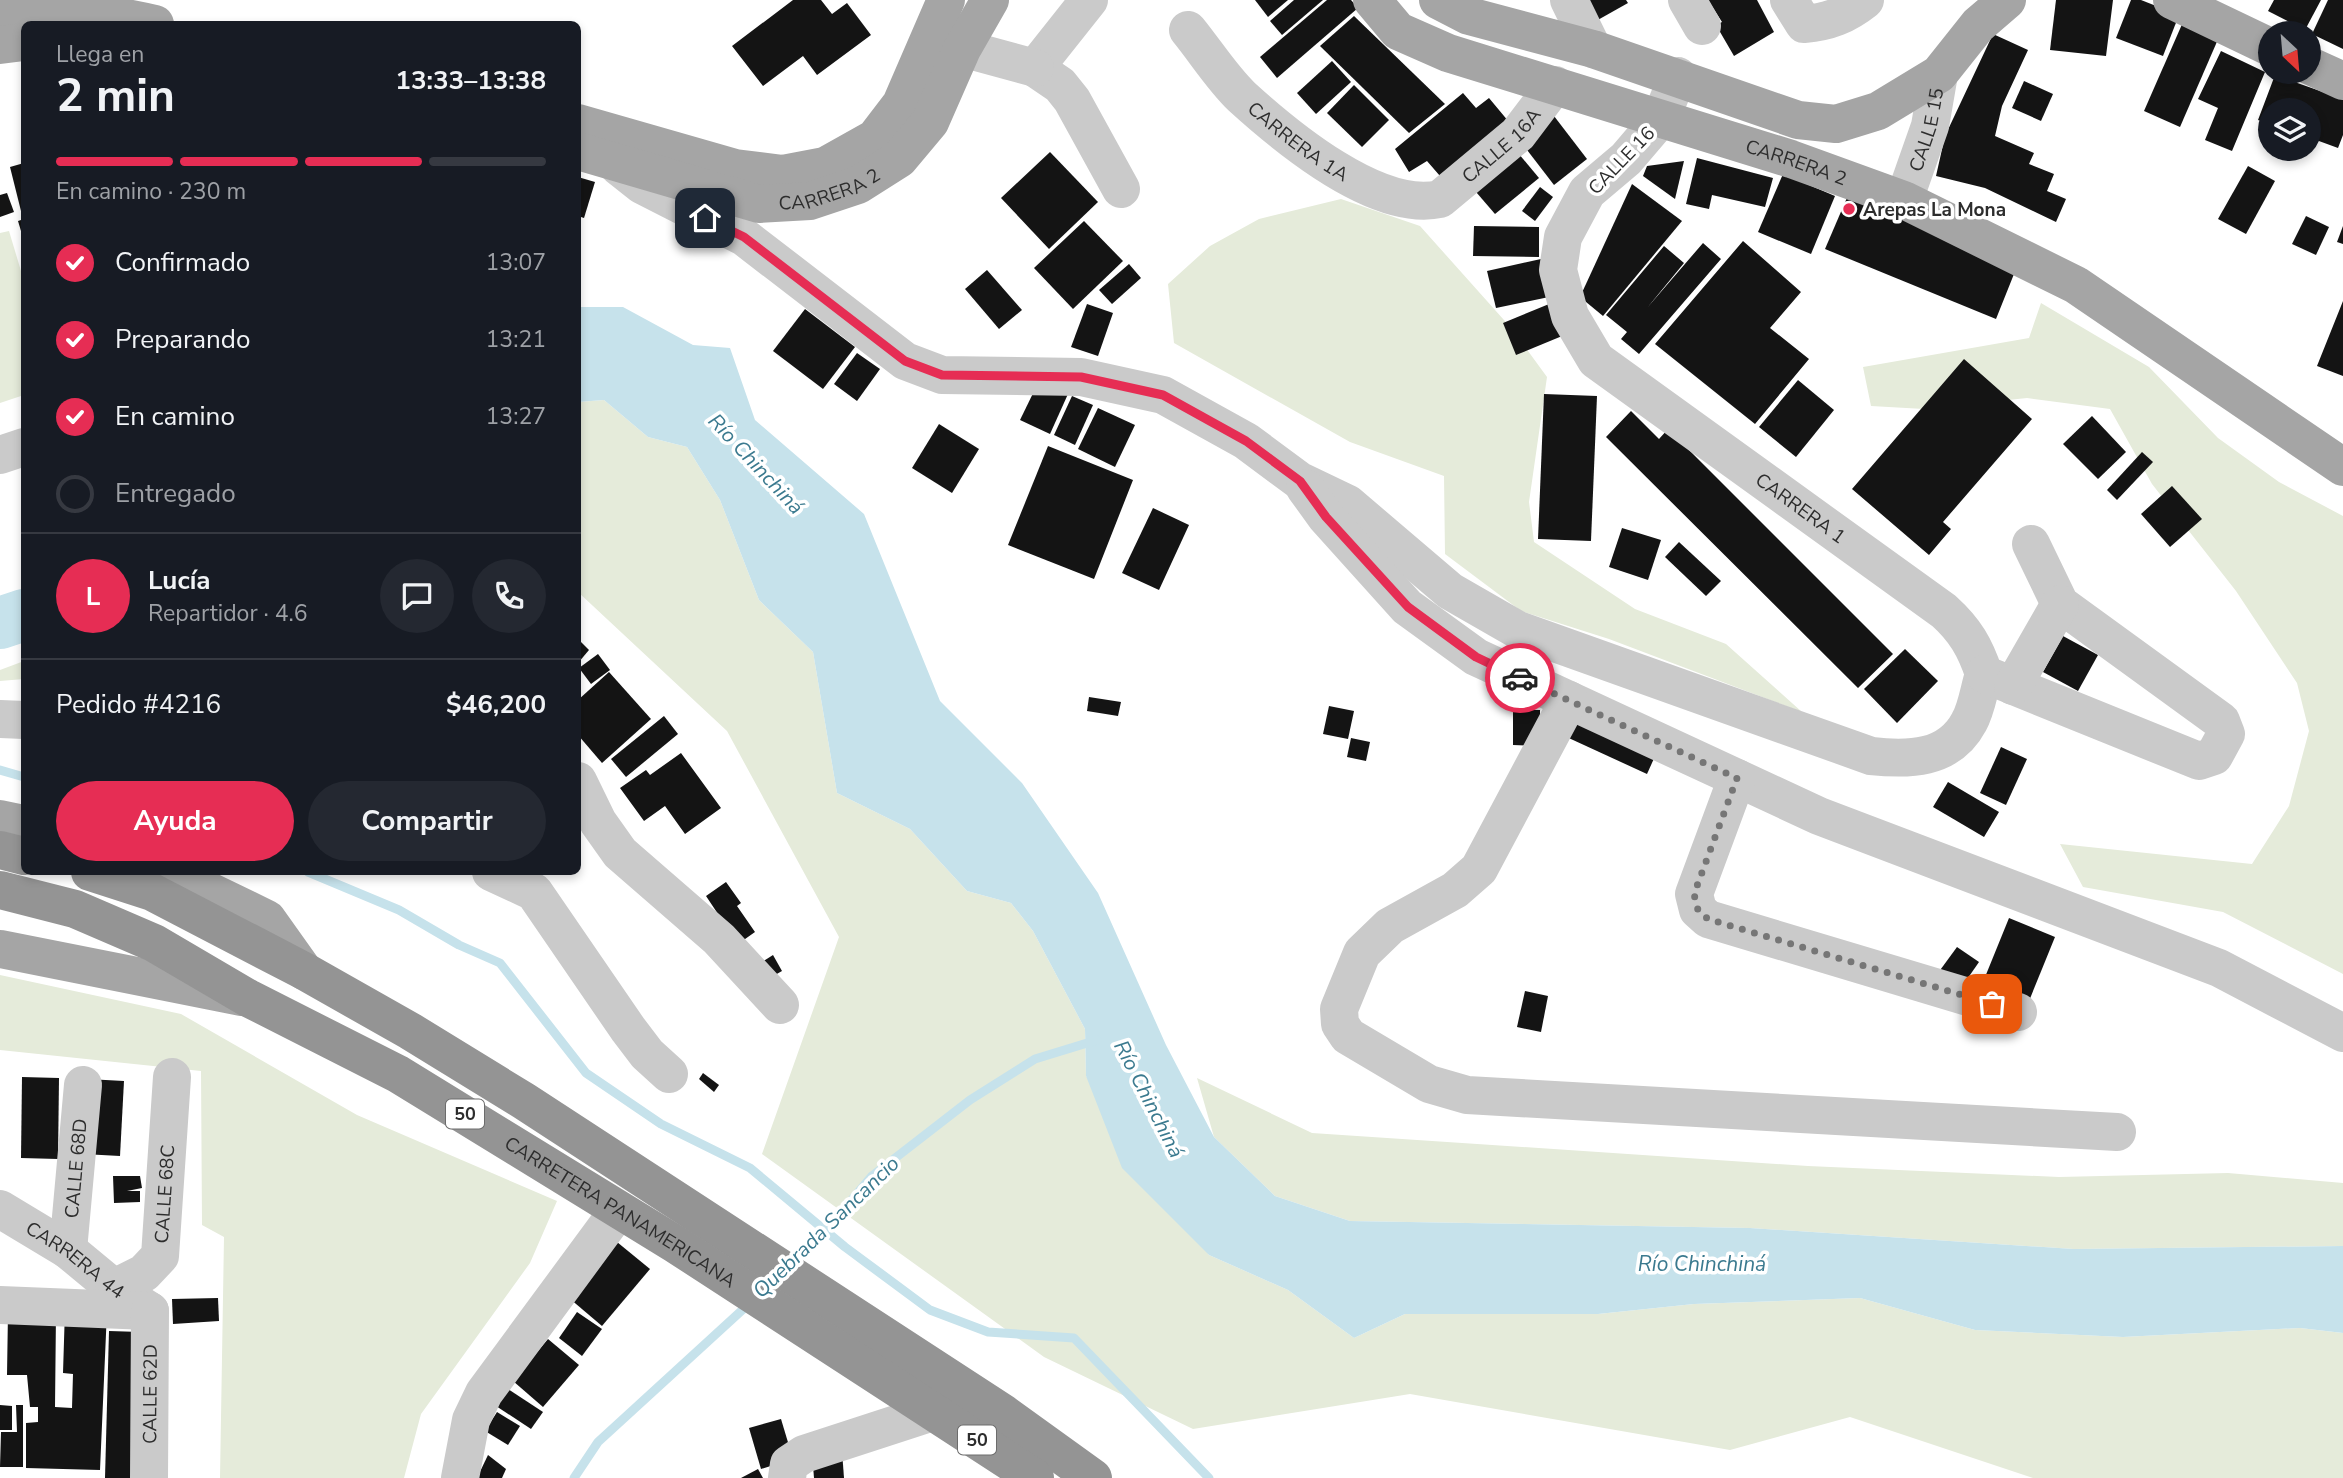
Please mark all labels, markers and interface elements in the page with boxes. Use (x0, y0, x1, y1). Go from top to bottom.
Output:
north arrow (2258, 21, 2320, 84)
map controls (2258, 21, 2321, 161)
text: Llega en (56, 39, 144, 70)
text: 13:33–13:38 (395, 63, 546, 98)
text: 2 min (56, 64, 175, 127)
street label: CALLE 15 (1903, 86, 1950, 175)
street label: CARRERA 1A (1242, 96, 1353, 188)
button: layers (2258, 98, 2321, 161)
street label: CALLE 16A (1457, 103, 1547, 190)
street label: CALLE 16 (1583, 121, 1661, 201)
street label: CARRERA 2 (1742, 134, 1850, 192)
street label: CARRERA 2 (778, 162, 885, 217)
text: En camino · 230 m (56, 176, 246, 207)
pin (675, 188, 735, 248)
place label: Arepas La Mona (1863, 197, 2006, 223)
icon: home (686, 199, 724, 237)
marker: Arepas La Mona (1841, 201, 1857, 217)
icon: check (56, 244, 94, 282)
text: Confirmado (115, 245, 250, 280)
text: 13:07 (486, 247, 546, 278)
icon: check (56, 321, 94, 359)
text: Preparando (115, 322, 250, 357)
text: 13:21 (486, 324, 546, 355)
icon: check (56, 398, 94, 436)
text: En camino (115, 399, 235, 434)
text: 13:27 (486, 401, 546, 432)
water label: Río Chinchiná (702, 407, 810, 521)
street label: CARRERA 1 (1750, 467, 1851, 550)
text: Entregado (115, 476, 236, 511)
button: chat (380, 559, 454, 633)
button: phone (472, 559, 546, 633)
text: Lucía (148, 563, 211, 598)
text: L (86, 579, 100, 614)
text: Repartidor · 4.6 (148, 598, 308, 629)
courier (1485, 643, 1555, 713)
icon: car (1501, 659, 1539, 697)
text: Pedido #4216 (56, 687, 221, 722)
text: $46,200 (446, 687, 546, 722)
button: Ayuda (56, 781, 294, 861)
button: Compartir (308, 781, 546, 861)
pin (1962, 974, 2022, 1034)
icon: bag (1973, 985, 2011, 1023)
water label: Río Chinchiná (1107, 1035, 1191, 1163)
road number: 50 (446, 1100, 484, 1128)
street label: CALLE 68D (59, 1118, 94, 1219)
street label: CARRETERA PANAMERICANA (499, 1131, 741, 1294)
street label: CALLE 68C (149, 1144, 181, 1244)
water label: Quebrada Sancancio (747, 1150, 905, 1304)
street label: CARRERA 44 (21, 1216, 129, 1305)
water label: Río Chinchiná (1638, 1250, 1766, 1278)
street label: CALLE 62D (137, 1344, 164, 1444)
road number: 50 (958, 1426, 996, 1455)

